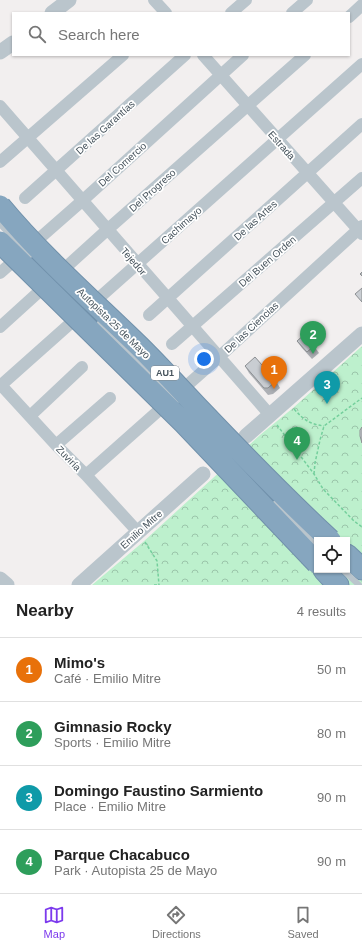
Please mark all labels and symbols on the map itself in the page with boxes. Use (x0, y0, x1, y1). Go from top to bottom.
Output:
street label: De las Garantías (74, 98, 137, 157)
street label: Estrada (266, 129, 298, 162)
street label: Del Comercio (96, 140, 149, 189)
street label: Del Progreso (127, 166, 178, 214)
street label: De las Artes (232, 198, 279, 242)
street label: Cachimayo (159, 204, 204, 246)
street label: Del Buen Orden (237, 234, 298, 289)
street label: Tejedor (119, 245, 149, 278)
street label: Autopista 25 de Mayo (75, 286, 153, 361)
street label: De las Ciencias (222, 300, 281, 355)
pin: 2 (300, 321, 326, 354)
your location (194, 349, 214, 369)
pin: 1 (261, 356, 287, 389)
road number: AU1 (151, 366, 179, 380)
pin: 3 (314, 371, 340, 404)
pin: 4 (284, 427, 310, 460)
street label: Zuviría (54, 444, 84, 473)
street label: Emilio Mitre (118, 508, 165, 551)

